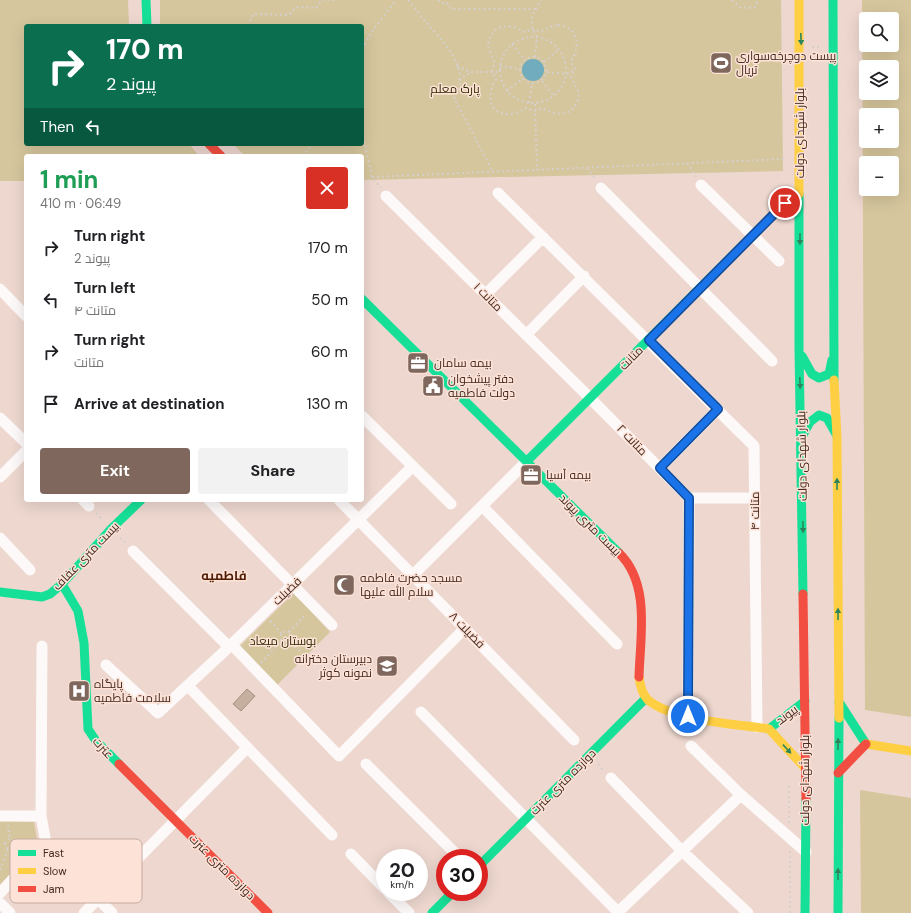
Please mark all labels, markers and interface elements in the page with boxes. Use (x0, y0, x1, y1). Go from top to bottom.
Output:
map controls (859, 12, 899, 196)
button: search (859, 12, 899, 52)
text: 170 m (106, 31, 184, 68)
one-way arrow (797, 33, 804, 45)
icon: right (40, 40, 92, 92)
place label: پیست دوچرخه‌سواری تریال (736, 48, 837, 78)
sports icon: پیست دوچرخه‌سواری تریال (708, 50, 734, 76)
button: layers (859, 60, 899, 100)
text: پیوند 2 (106, 72, 156, 96)
park label: پارک معلم (430, 81, 481, 98)
street label: بلوار شهدای دولت (792, 88, 808, 178)
button: + (859, 108, 899, 148)
icon: left (82, 116, 104, 138)
text: Then (40, 117, 74, 137)
button: − (859, 156, 899, 196)
text: 1 min (40, 164, 98, 195)
button: close (306, 167, 348, 209)
pin (768, 186, 802, 220)
icon: arrive (774, 192, 796, 214)
text: 410 m · 06:49 (40, 195, 121, 212)
text: Turn right (74, 226, 145, 246)
one-way arrow (797, 233, 803, 246)
icon: right (40, 237, 62, 259)
text: 170 m (308, 238, 348, 258)
text: پیوند 2 (74, 250, 110, 267)
text: Turn left (74, 278, 135, 298)
street label: متانت ۱ (470, 279, 506, 315)
icon: left (40, 289, 62, 311)
text: 50 m (311, 290, 348, 310)
text: متانت ۴ (74, 302, 116, 319)
text: Turn right (74, 330, 145, 350)
icon: right (40, 341, 62, 363)
text: 60 m (311, 342, 348, 362)
street label: متانت (616, 343, 646, 373)
office icon: بیمه سامان (405, 350, 431, 376)
text: متانت (74, 354, 104, 371)
place label: بیمه سامان (434, 355, 492, 371)
place label: دفتر پیشخوان دولت فاطمیه (448, 371, 515, 401)
public building icon: دفتر پیشخوان دولت فاطمیه (420, 373, 446, 399)
one-way arrow (797, 377, 804, 389)
icon: arrive (40, 393, 62, 415)
text: Arrive at destination (74, 394, 225, 414)
text: 130 m (307, 394, 348, 414)
street label: بلوار شهدای دولت (793, 411, 811, 501)
street label: متانت ۲ (613, 421, 651, 459)
button: Exit (40, 448, 190, 494)
button: Share (198, 448, 348, 494)
office icon: بیمه آسیا (518, 462, 544, 488)
place label: بیمه آسیا (546, 467, 591, 483)
one-way arrow (834, 477, 840, 490)
street label: بیست متری پیوند (555, 490, 625, 560)
street label: متانت ۴ (747, 492, 763, 530)
street label: بیست متری عفاف (49, 518, 123, 594)
one-way arrow (800, 521, 806, 534)
district label: فاطمیه (201, 567, 247, 584)
place label: مسجد حضرت فاطمه سلام الله علیها (360, 570, 462, 600)
mosque icon: مسجد حضرت فاطمه سلام الله علیها (331, 572, 357, 598)
street label: فضیلت (269, 573, 305, 609)
one-way arrow (835, 607, 841, 620)
street label: فضیلت ۸ (446, 608, 488, 652)
park label: بوستان میعاد (250, 633, 316, 649)
place label: دبیرستان دخترانه نمونه کوثر (295, 651, 372, 681)
school or university icon: دبیرستان دخترانه نمونه کوثر (374, 653, 400, 679)
place label: پایگاه سلامت فاطمیه (94, 676, 171, 706)
hospital icon: پایگاه سلامت فاطمیه (66, 678, 92, 704)
position arrow (667, 695, 709, 737)
street label: پیوند (773, 701, 802, 729)
street label: عترت (89, 734, 117, 762)
street label: بلوار شهدای دولت (797, 735, 813, 825)
one-way arrow (835, 738, 842, 750)
one-way arrow (782, 744, 792, 754)
street label: دوازده متری عترت (527, 745, 600, 818)
street label: دوازده متری عترت (186, 831, 259, 904)
legend (10, 839, 142, 903)
text: Fast (43, 846, 64, 860)
speed limit sign: 30 (436, 849, 488, 901)
text: 20 (389, 857, 415, 883)
text: Slow (43, 864, 67, 878)
one-way arrow (835, 867, 841, 880)
text: km/h (390, 878, 414, 891)
text: Jam (43, 882, 64, 896)

